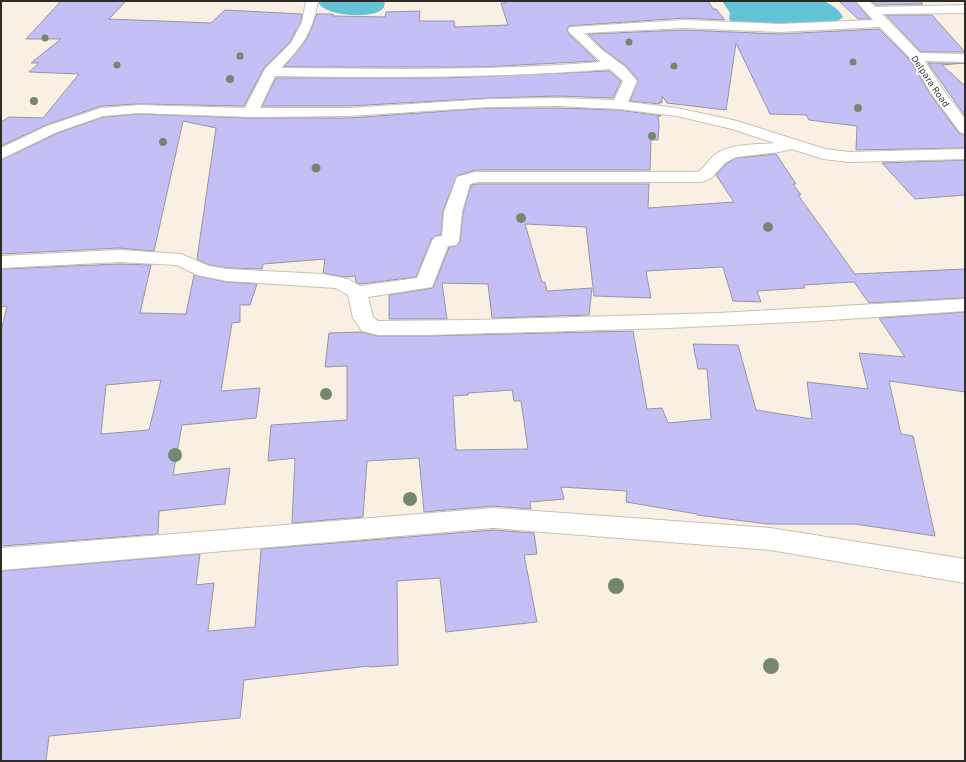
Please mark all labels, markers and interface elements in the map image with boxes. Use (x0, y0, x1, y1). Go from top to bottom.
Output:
street label: Delpara Road (908, 53, 952, 110)

